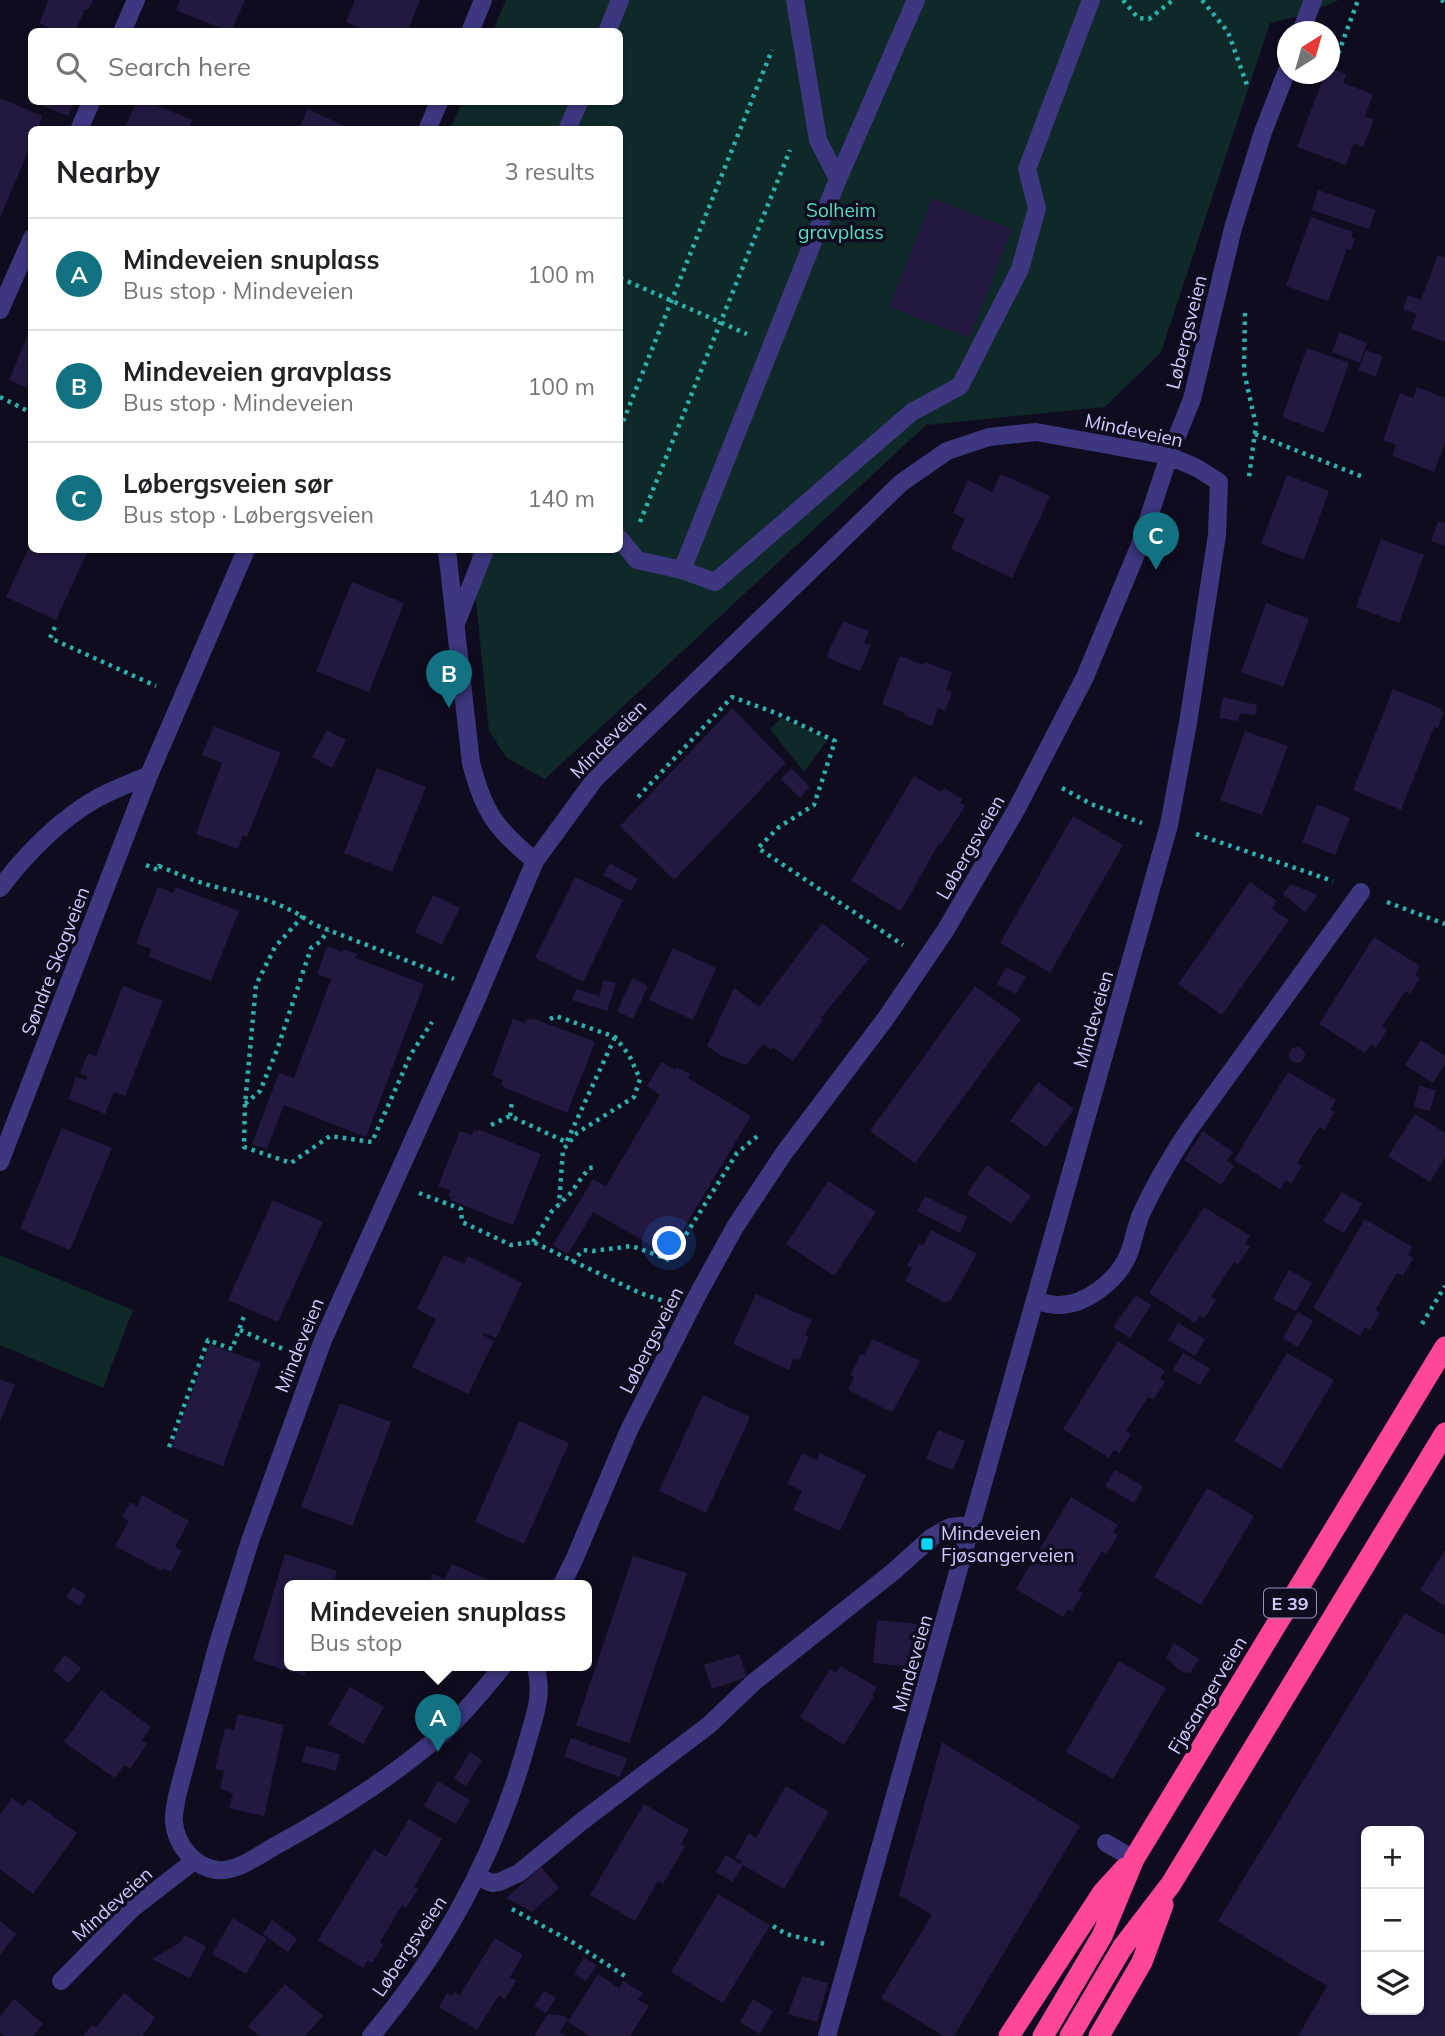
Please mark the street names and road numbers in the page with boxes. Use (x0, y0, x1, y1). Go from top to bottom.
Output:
street label: Løbergsveien (1160, 273, 1212, 391)
street label: Mindeveien (1083, 408, 1185, 452)
street label: Mindeveien (565, 695, 651, 783)
street label: Løbergsveien (930, 791, 1010, 903)
street label: Søndre Skogveien (16, 883, 94, 1039)
street label: Mindeveien (1068, 968, 1118, 1070)
street label: Løbergsveien (614, 1283, 688, 1397)
street label: Mindeveien (269, 1294, 329, 1396)
road number: E 39 (1264, 1588, 1316, 1618)
street label: Mindeveien (887, 1612, 937, 1714)
street label: Fjøsangerveien (1162, 1632, 1252, 1758)
street label: Mindeveien (67, 1862, 157, 1946)
street label: Løbergsveien (366, 1891, 452, 2001)

